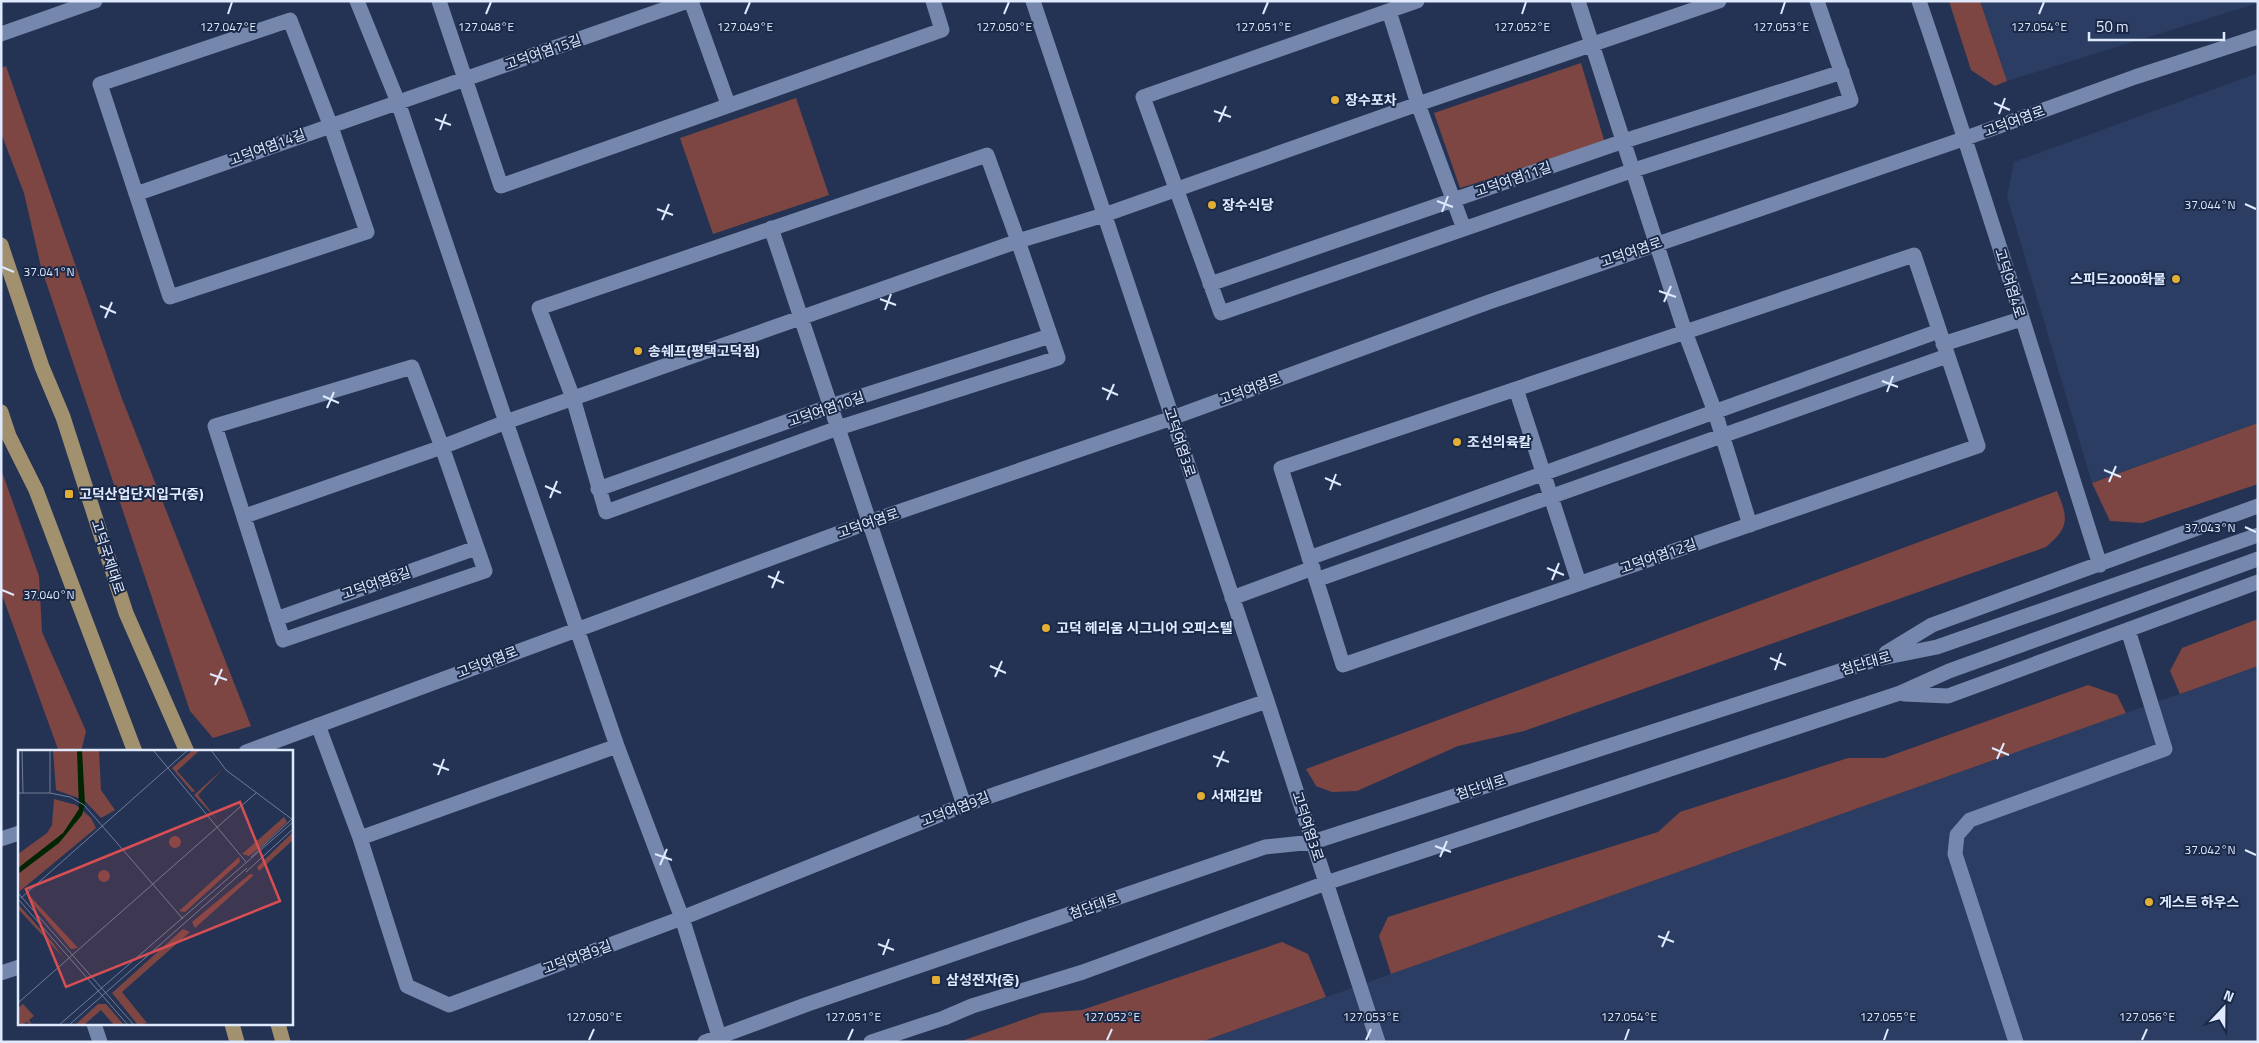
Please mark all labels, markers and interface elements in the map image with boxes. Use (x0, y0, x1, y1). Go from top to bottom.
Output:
scale bar (2089, 10, 2224, 42)
text: 50 m (2096, 15, 2129, 38)
text: 127.047°E (200, 17, 256, 36)
text: 127.048°E (458, 17, 514, 36)
text: 127.049°E (717, 17, 773, 36)
text: 127.050°E (976, 17, 1032, 36)
text: 127.051°E (1235, 17, 1291, 36)
text: 127.052°E (1494, 17, 1550, 36)
text: 127.053°E (1753, 17, 1809, 36)
text: 127.054°E (2011, 17, 2067, 36)
street label: 고덕여염15길 (502, 29, 584, 74)
place label: 장수포차 (1345, 89, 1397, 110)
marker: 장수포차 (1329, 94, 1341, 106)
street label: 고덕여염로 (1980, 100, 2048, 141)
street label: 고덕여염14길 (226, 123, 308, 170)
street label: 고덕여염11길 (1472, 156, 1554, 201)
place label: 장수식당 (1222, 194, 1274, 215)
text: 37.044°N (2184, 195, 2236, 214)
marker: 장수식당 (1206, 199, 1218, 211)
street label: 고덕여염로 (1597, 231, 1665, 272)
street label: 고덕여염4로 (1990, 245, 2031, 321)
text: 37.041°N (23, 262, 75, 281)
place label: 스피드2000화물 (2070, 268, 2166, 289)
marker: 스피드2000화물 (2170, 273, 2182, 285)
place label: 송쉐프(평택고덕점) (648, 340, 760, 361)
marker: 송쉐프(평택고덕점) (632, 345, 644, 357)
street label: 고덕여염로 (1216, 368, 1284, 409)
street label: 고덕여염10길 (785, 386, 867, 431)
street label: 고덕여염3로 (1159, 404, 1202, 480)
place label: 조선의육칼 (1467, 431, 1532, 452)
marker: 조선의육칼 (1451, 436, 1463, 448)
place label: 고덕산업단지입구(중) (79, 483, 204, 504)
marker: 고덕산업단지입구(중) (63, 488, 75, 500)
street label: 고덕여염로 (834, 502, 902, 543)
street label: 고덕국제대로 (87, 517, 130, 597)
text: 37.043°N (2184, 518, 2236, 537)
street label: 고덕여염12길 (1617, 533, 1699, 578)
street label: 고덕여염8길 (338, 561, 413, 604)
text: 37.040°N (23, 585, 75, 604)
place label: 고덕 헤리움 시그니어 오피스텔 (1056, 617, 1233, 638)
marker: 고덕 헤리움 시그니어 오피스텔 (1040, 622, 1052, 634)
street label: 고덕여염로 (453, 640, 521, 683)
street label: 첨단대로 (1838, 645, 1894, 680)
inset map (18, 750, 292, 1026)
street label: 첨단대로 (1453, 769, 1509, 804)
place label: 서재김밥 (1211, 785, 1263, 806)
street label: 고덕여염9길 (917, 786, 992, 831)
street label: 고덕여염3로 (1287, 788, 1330, 864)
marker: 서재김밥 (1195, 790, 1207, 802)
text: 37.042°N (2184, 840, 2236, 859)
street label: 첨단대로 (1066, 887, 1122, 924)
place label: 게스트 하우스 (2159, 891, 2239, 912)
marker: 게스트 하우스 (2143, 896, 2155, 908)
street label: 고덕여염9길 (539, 934, 614, 979)
place label: 삼성전자(중) (946, 969, 1019, 990)
marker: 삼성전자(중) (930, 974, 942, 986)
north arrow (2199, 983, 2249, 1033)
text: N (2221, 984, 2237, 1007)
text: 127.050°E (566, 1007, 622, 1026)
text: 127.051°E (825, 1007, 881, 1026)
text: 127.052°E (1084, 1007, 1140, 1026)
text: 127.053°E (1343, 1007, 1399, 1026)
text: 127.054°E (1601, 1007, 1657, 1026)
text: 127.055°E (1860, 1007, 1916, 1026)
text: 127.056°E (2119, 1007, 2175, 1026)

